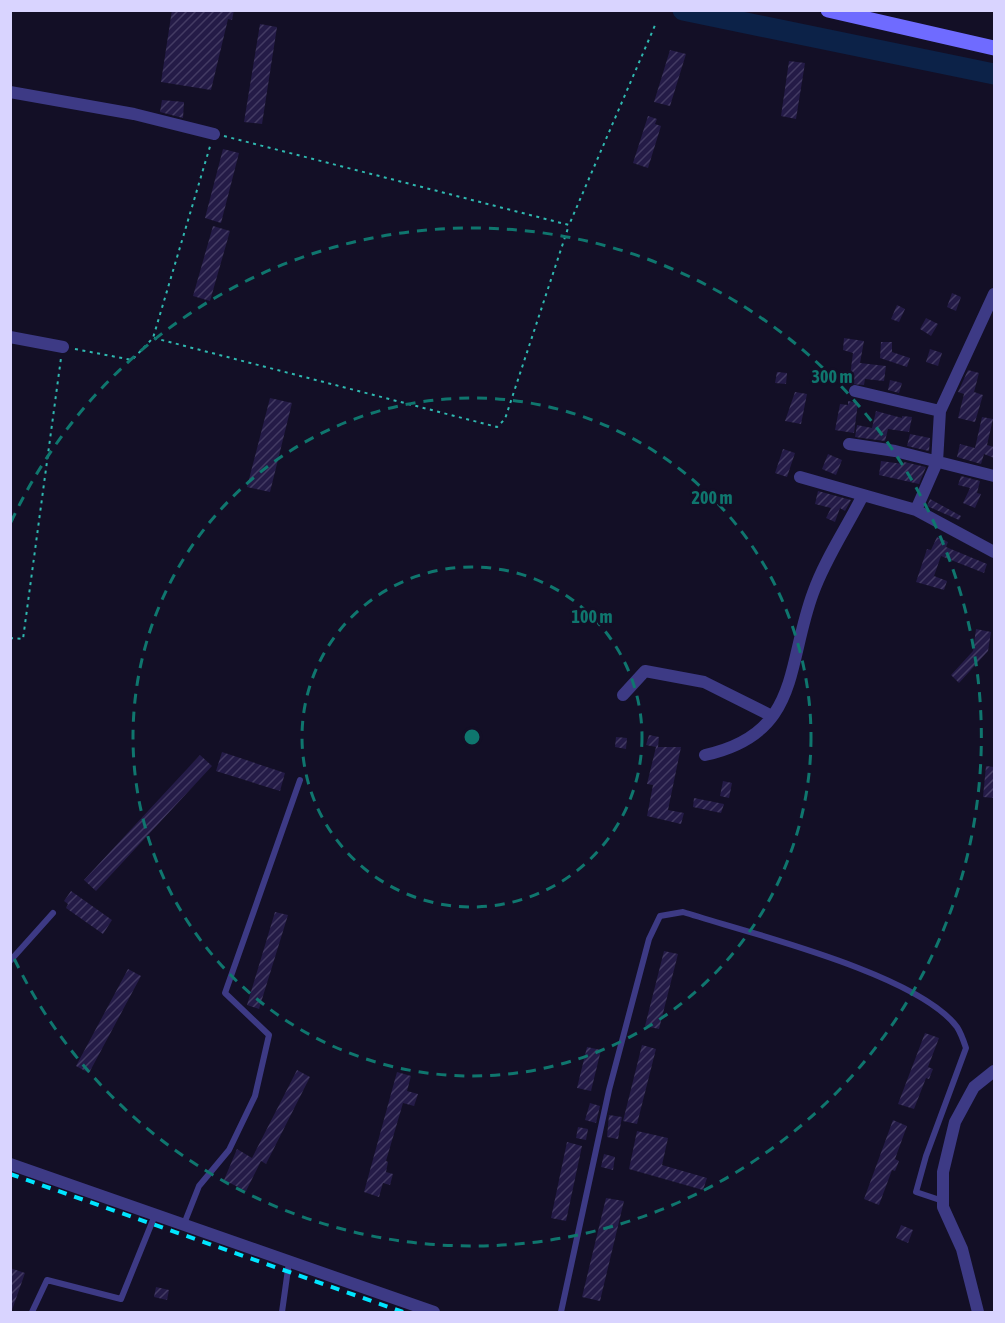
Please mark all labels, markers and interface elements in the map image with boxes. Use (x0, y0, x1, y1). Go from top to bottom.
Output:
text: 300 m (812, 366, 852, 387)
text: 200 m (692, 487, 732, 508)
text: 100 m (572, 606, 612, 627)
centre of rings (462, 727, 482, 747)

